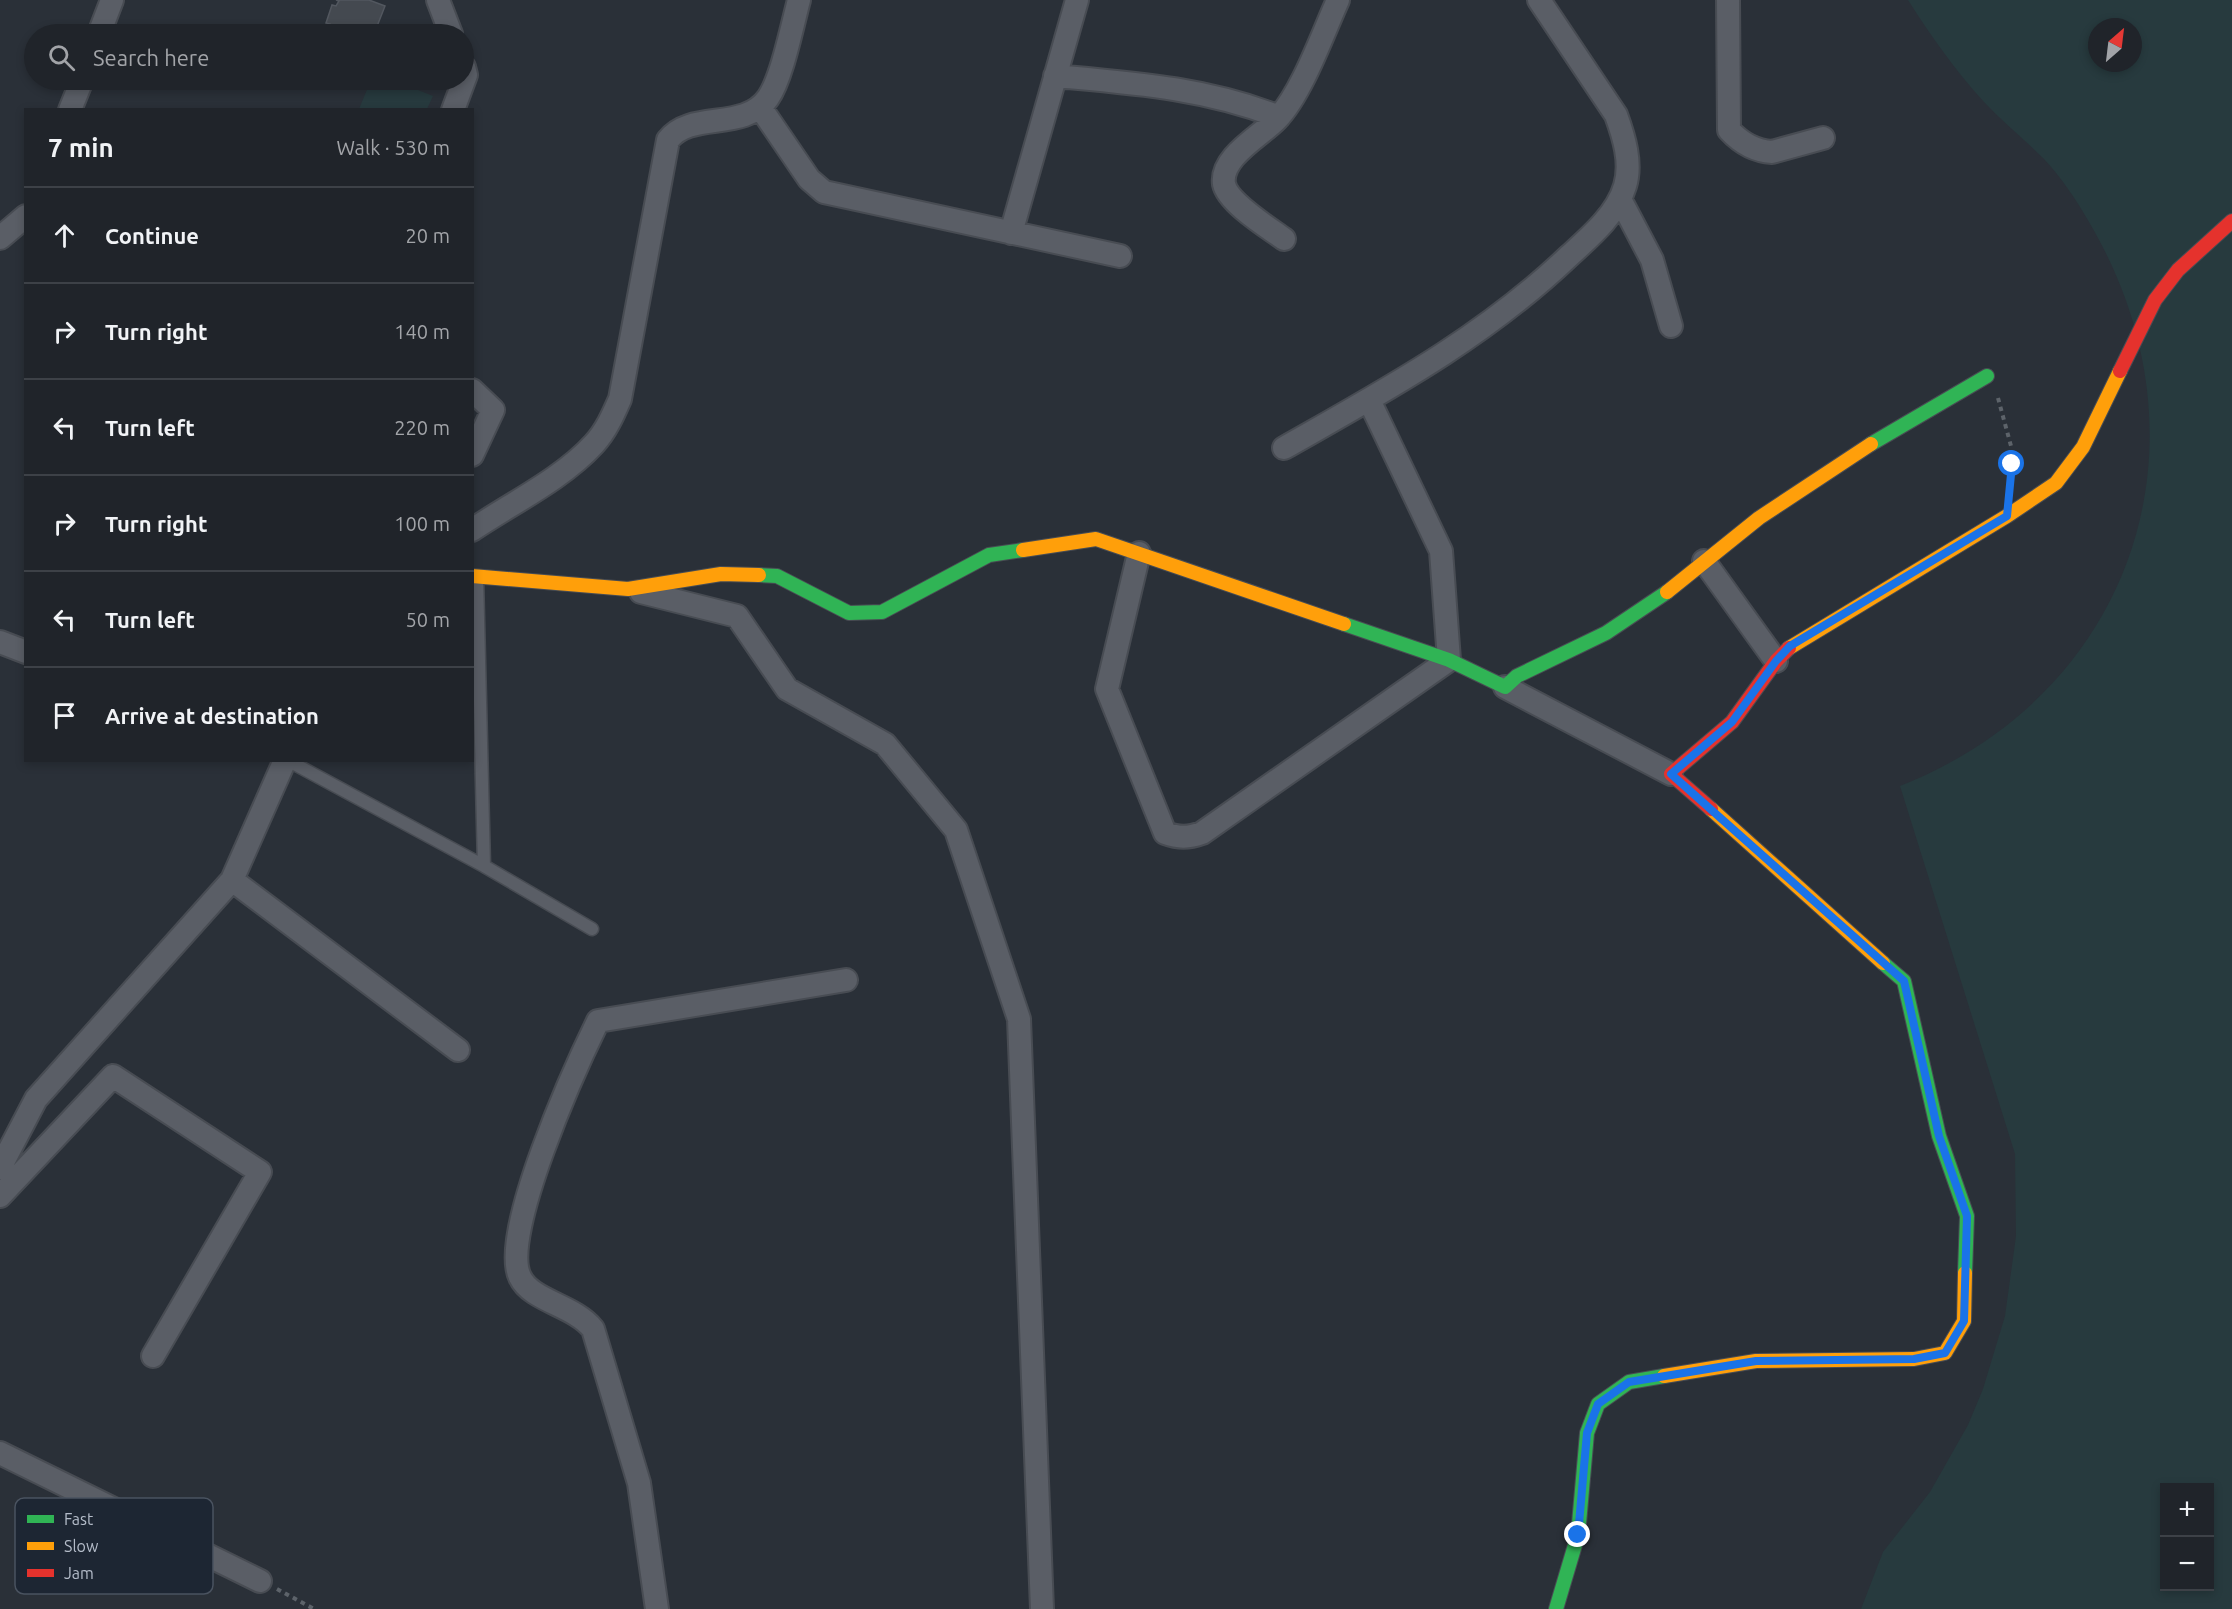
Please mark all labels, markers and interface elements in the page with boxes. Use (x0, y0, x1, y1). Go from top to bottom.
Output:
north arrow (2088, 18, 2142, 72)
search box (24, 24, 474, 90)
icon: search (45, 41, 78, 74)
text: Search here (93, 45, 209, 70)
text: 7 min (48, 133, 114, 162)
text: Walk · 530 m (337, 136, 450, 159)
icon: ahead (48, 219, 81, 252)
text: Continue (105, 223, 199, 248)
text: 20 m (406, 224, 450, 247)
icon: right (48, 315, 81, 348)
text: Turn right (105, 319, 207, 344)
text: 140 m (394, 320, 450, 343)
icon: left (48, 411, 81, 444)
text: Turn left (105, 415, 195, 440)
text: 220 m (394, 416, 450, 439)
route start (1998, 450, 2024, 476)
icon: right (48, 507, 81, 540)
text: Turn right (105, 511, 207, 536)
text: 100 m (394, 512, 450, 535)
icon: left (48, 603, 81, 636)
text: Turn left (105, 607, 195, 632)
text: 50 m (406, 608, 450, 631)
icon: arrive (48, 699, 81, 732)
text: Arrive at destination (105, 703, 319, 728)
map controls (2160, 1483, 2214, 1591)
button: + (2160, 1483, 2214, 1537)
legend (15, 1498, 213, 1594)
text: Fast (64, 1510, 94, 1528)
route end (1564, 1521, 1590, 1547)
text: Slow (64, 1537, 99, 1555)
button: − (2160, 1537, 2214, 1591)
text: Jam (64, 1564, 94, 1582)

